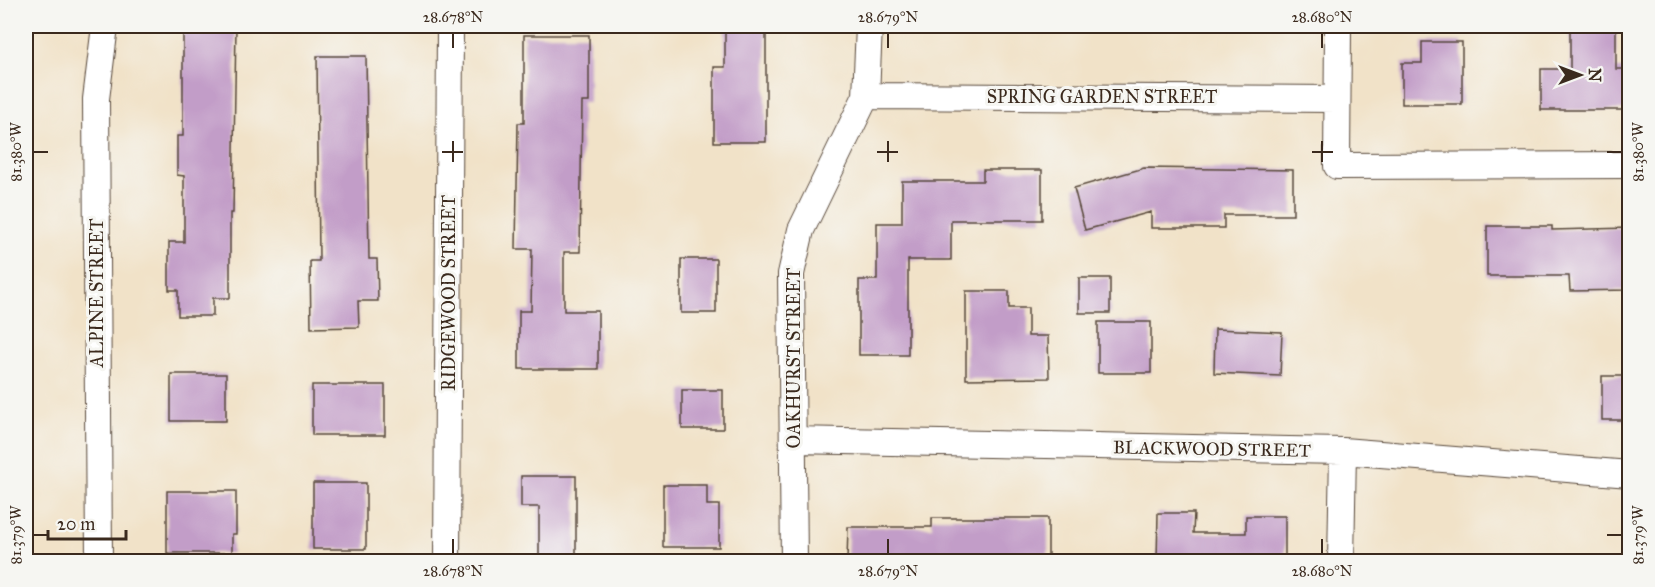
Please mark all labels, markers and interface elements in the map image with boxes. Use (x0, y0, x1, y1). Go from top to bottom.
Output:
text: 28.678°N (423, 8, 483, 26)
text: 28.679°N (858, 8, 918, 26)
text: 28.680°N (1291, 8, 1353, 26)
north arrow (1550, 45, 1610, 105)
text: N (1585, 68, 1604, 82)
street label: SPRING GARDEN STREET (987, 86, 1217, 108)
text: 81.380°W (7, 122, 25, 182)
text: 81.380°W (1629, 122, 1647, 182)
street label: RIDGEWOOD STREET (438, 195, 460, 391)
street label: ALPINE STREET (86, 219, 108, 368)
street label: OAKHURST STREET (783, 268, 805, 448)
street label: BLACKWOOD STREET (1113, 436, 1311, 462)
scale bar (48, 503, 126, 541)
text: 81.379°W (7, 505, 25, 564)
text: 81.379°W (1629, 505, 1647, 564)
text: 20 m (57, 513, 95, 535)
text: 28.678°N (423, 562, 483, 580)
text: 28.679°N (858, 562, 918, 580)
text: 28.680°N (1291, 562, 1353, 580)

